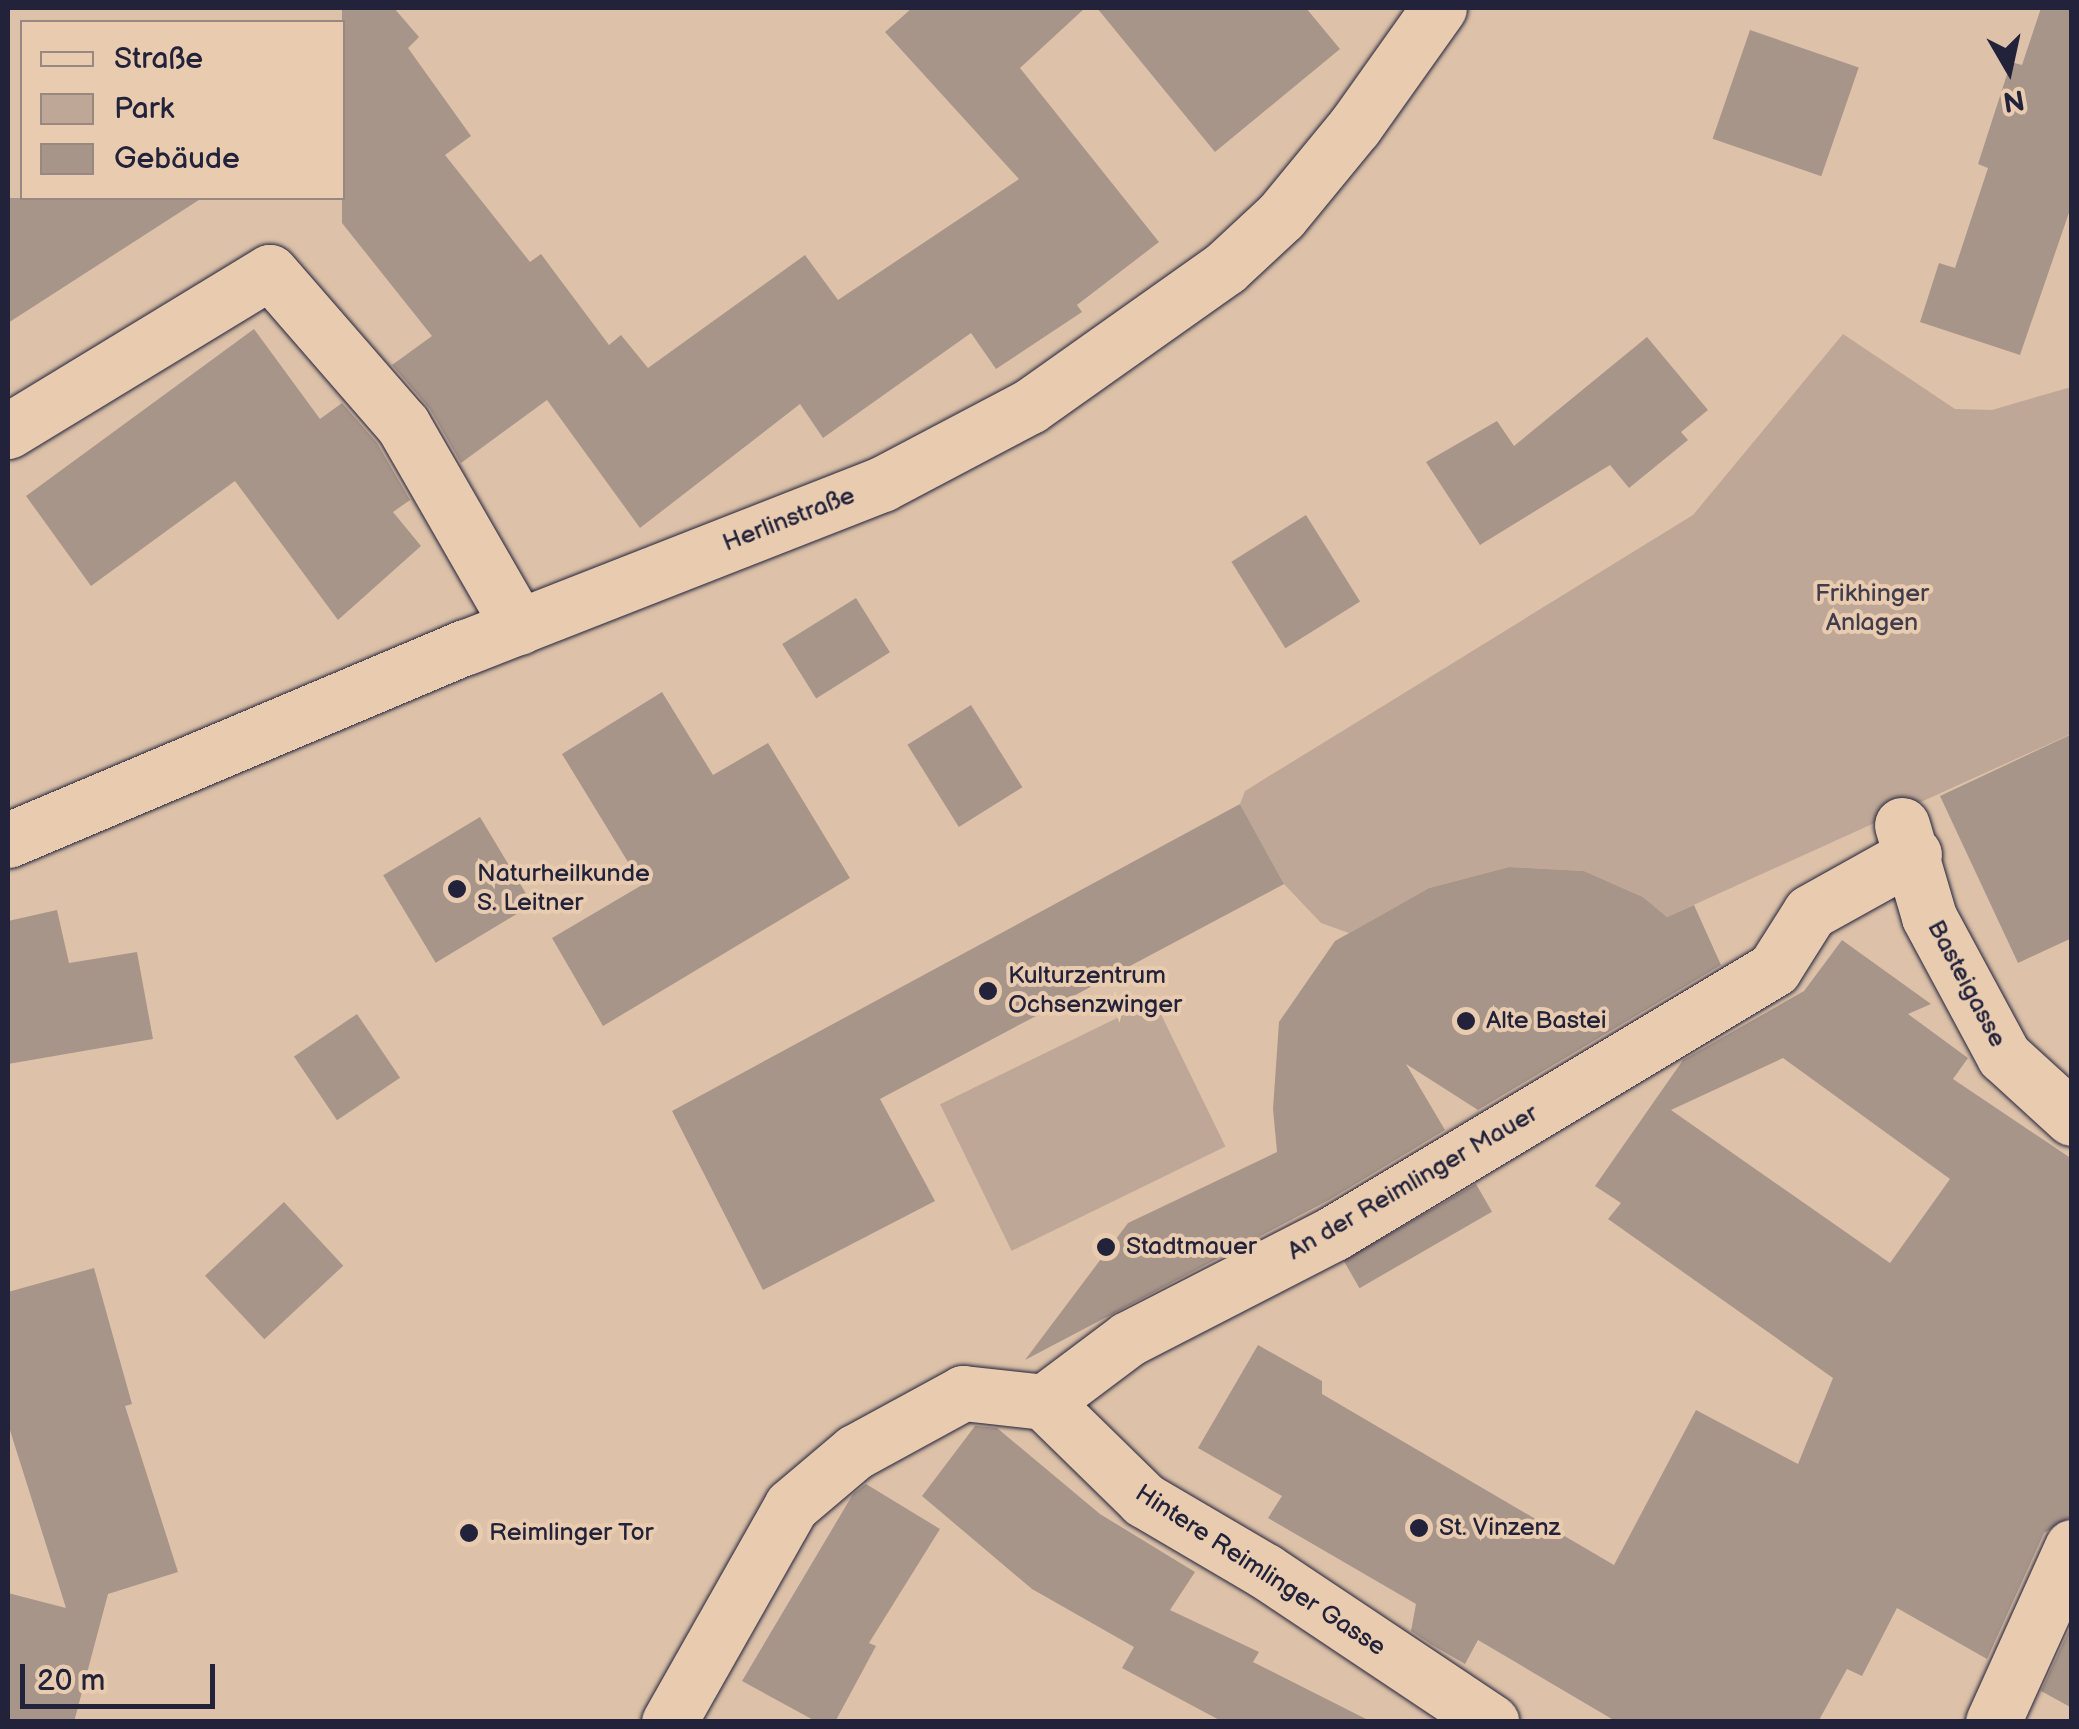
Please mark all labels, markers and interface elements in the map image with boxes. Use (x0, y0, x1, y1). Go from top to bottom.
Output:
legend (20, 20, 345, 200)
north arrow (1959, 20, 2059, 120)
text: Straße (114, 41, 203, 77)
text: N (2001, 82, 2027, 118)
text: Park (114, 91, 174, 127)
text: Gebäude (114, 141, 240, 177)
street label: Herlinstraße (719, 481, 859, 559)
park label: Frikhinger Anlagen (1815, 580, 1929, 639)
place label: Naturheilkunde S. Leitner (477, 860, 650, 919)
marker: Naturheilkunde S. Leitner (446, 878, 468, 900)
street label: Basteigasse (1920, 915, 2012, 1053)
place label: Kulturzentrum Ochsenzwinger (1008, 962, 1182, 1021)
marker: Kulturzentrum Ochsenzwinger (977, 980, 999, 1002)
place label: Alte Bastei (1486, 1006, 1607, 1036)
marker: Alte Bastei (1455, 1010, 1477, 1032)
street label: An der Reimlinger Mauer (1282, 1099, 1544, 1267)
place label: Stadtmauer (1126, 1232, 1257, 1262)
marker: Stadtmauer (1095, 1236, 1117, 1258)
street label: Hintere Reimlinger Gasse (1129, 1479, 1391, 1663)
place label: St. Vinzenz (1439, 1513, 1561, 1543)
marker: St. Vinzenz (1408, 1517, 1430, 1539)
place label: Reimlinger Tor (489, 1518, 654, 1548)
marker: Reimlinger Tor (458, 1522, 480, 1544)
scale bar (25, 1644, 220, 1706)
text: 20 m (37, 1663, 105, 1699)

